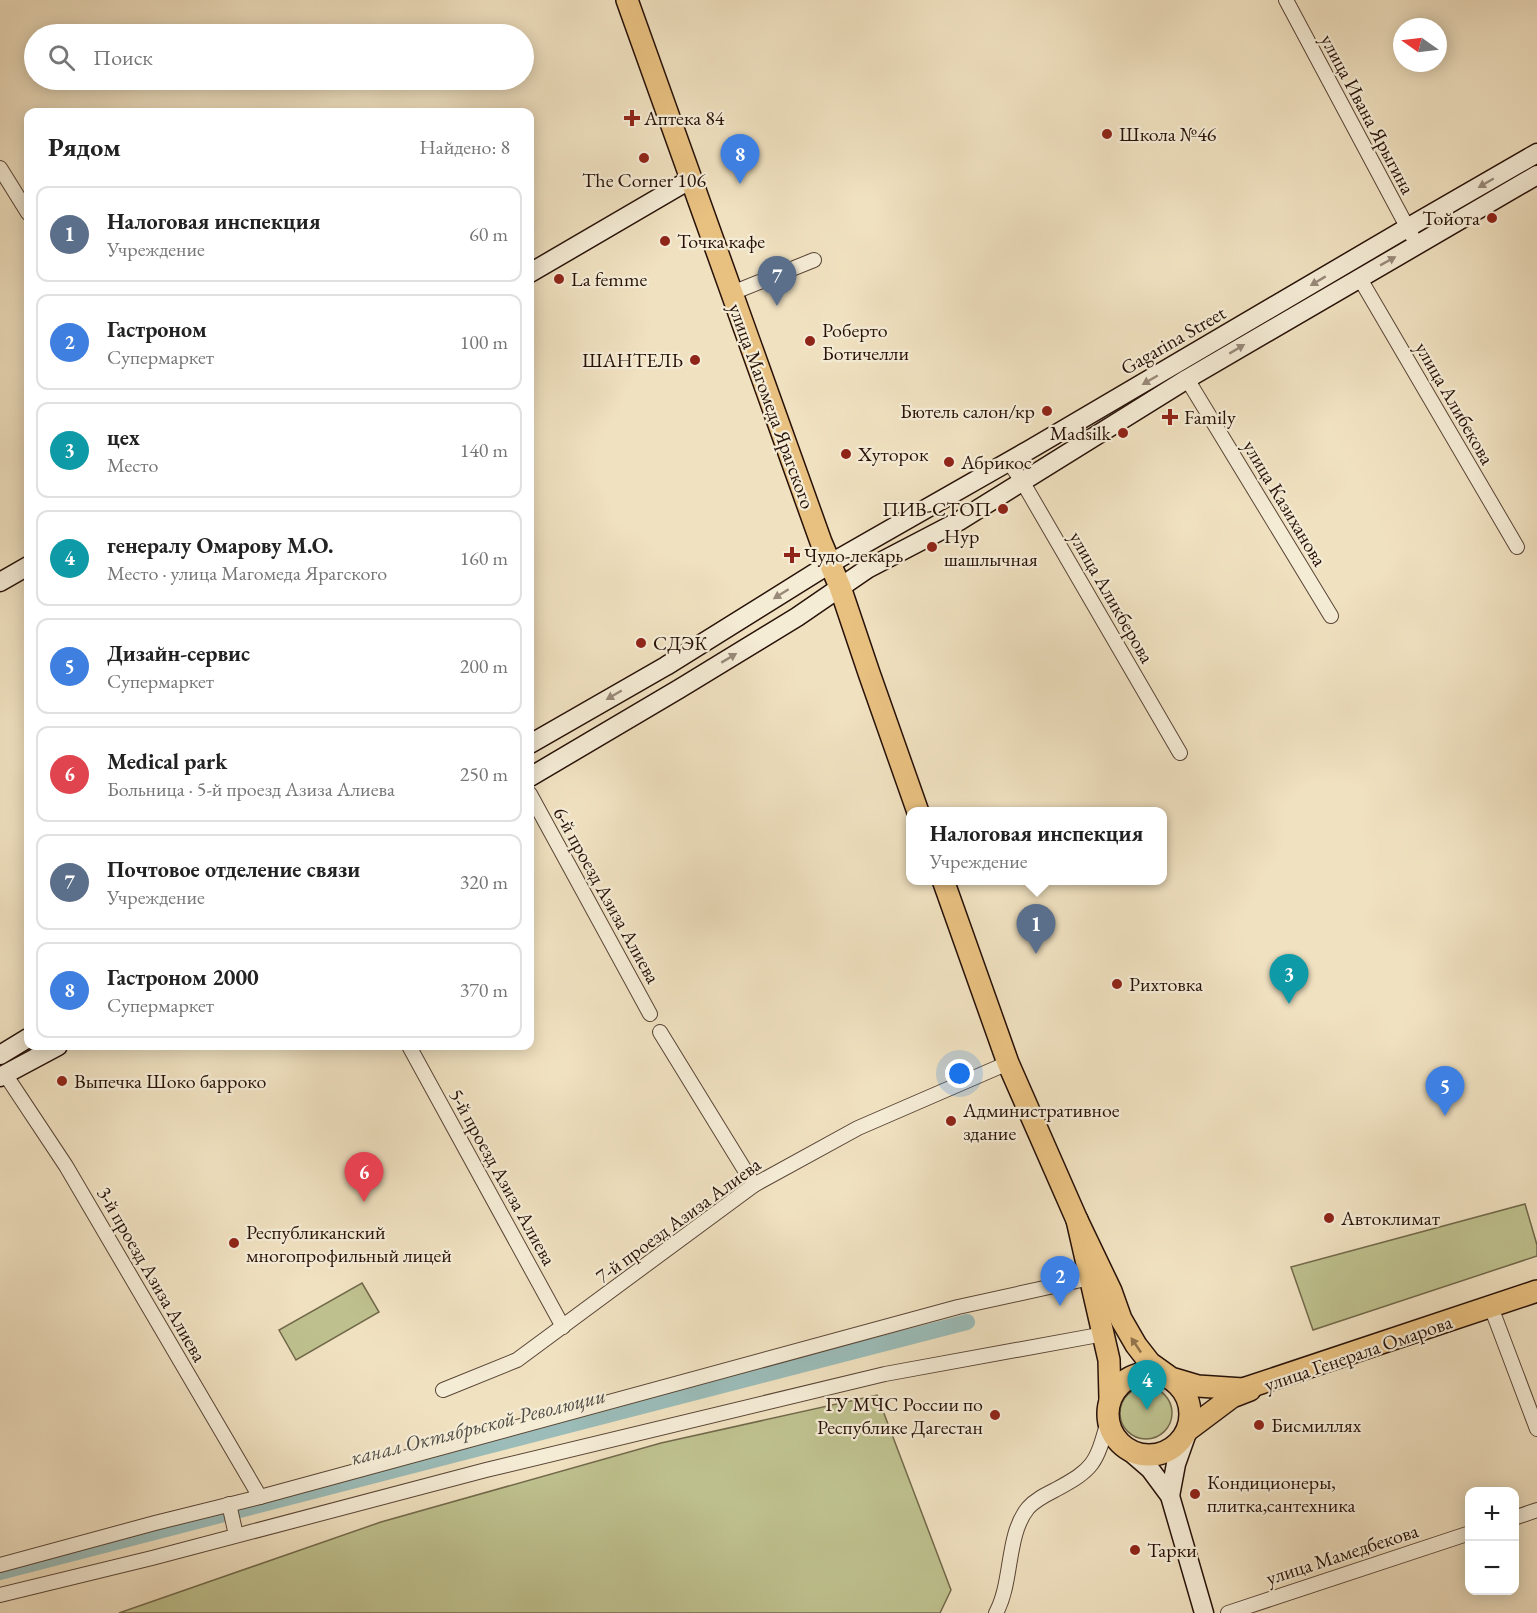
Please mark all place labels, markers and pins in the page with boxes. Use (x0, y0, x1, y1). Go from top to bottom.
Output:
place label: Аптека 84 (643, 105, 725, 131)
marker: Аптека 84 (625, 111, 639, 125)
place label: Школа №46 (1119, 121, 1217, 147)
marker: Школа №46 (1100, 127, 1114, 141)
pin: 8 (720, 134, 760, 184)
marker: The Corner 106 (637, 151, 651, 165)
place label: The Corner 106 (582, 167, 706, 193)
place label: Тойота (1422, 205, 1480, 231)
marker: Тойота (1485, 211, 1499, 225)
place label: Точка кафе (677, 228, 765, 254)
marker: Точка кафе (658, 234, 672, 248)
pin: 7 (758, 256, 796, 306)
place label: La femme (571, 266, 647, 292)
marker: La femme (552, 272, 566, 286)
place label: Роберто Ботичелли (822, 317, 909, 366)
marker: Роберто Ботичелли (803, 334, 817, 348)
place label: ШАНТЕЛЬ (582, 347, 683, 373)
marker: ШАНТЕЛЬ (688, 353, 702, 367)
place label: Бютель салон/кр (900, 398, 1035, 424)
marker: Бютель салон/кр (1040, 404, 1054, 418)
place label: Family (1184, 404, 1236, 430)
marker: Family (1161, 408, 1179, 426)
place label: Madsilk (1050, 420, 1112, 446)
marker: Madsilk (1116, 426, 1130, 440)
place label: Хуторок (857, 441, 929, 467)
marker: Хуторок (839, 447, 853, 461)
place label: Абрикос (960, 449, 1032, 475)
marker: Абрикос (942, 455, 956, 469)
place label: ПИВ-СТОП (882, 496, 991, 522)
marker: ПИВ-СТОП (996, 502, 1010, 516)
place label: Нур шашлычная (944, 523, 1038, 572)
marker: Нур шашлычная (925, 540, 939, 554)
place label: Чудо-лекарь (804, 542, 903, 568)
marker: Чудо-лекарь (785, 548, 799, 562)
place label: СДЭК (653, 630, 708, 656)
marker: СДЭК (634, 636, 648, 650)
pin: 1 (1016, 904, 1056, 954)
pin: 3 (1270, 954, 1308, 1004)
place label: Рихтовка (1129, 971, 1203, 997)
marker: Рихтовка (1110, 977, 1124, 991)
pin: 5 (1426, 1066, 1464, 1116)
place label: Выпечка Шоко барроко (74, 1068, 267, 1094)
marker: Выпечка Шоко барроко (55, 1074, 69, 1088)
place label: Административное здание (962, 1097, 1120, 1146)
marker: Административное здание (944, 1114, 958, 1128)
pin: 6 (344, 1152, 384, 1202)
place label: Автоклимат (1340, 1205, 1440, 1231)
marker: Автоклимат (1322, 1211, 1336, 1225)
place label: Республиканский многопрофильный лицей (246, 1219, 452, 1268)
marker: Республиканский многопрофильный лицей (227, 1236, 241, 1250)
pin: 2 (1040, 1256, 1080, 1306)
pin: 4 (1128, 1360, 1166, 1410)
place label: ГУ МЧС России по Республике Дагестан (817, 1391, 983, 1440)
marker: ГУ МЧС России по Республике Дагестан (988, 1408, 1002, 1422)
place label: Бисмиллях (1271, 1412, 1362, 1438)
marker: Бисмиллях (1252, 1418, 1266, 1432)
place label: Кондиционеры, плитка,сантехника (1207, 1469, 1356, 1518)
marker: Кондиционеры, плитка,сантехника (1188, 1487, 1202, 1501)
place label: Тарки (1147, 1537, 1197, 1563)
marker: Тарки (1128, 1543, 1142, 1557)

